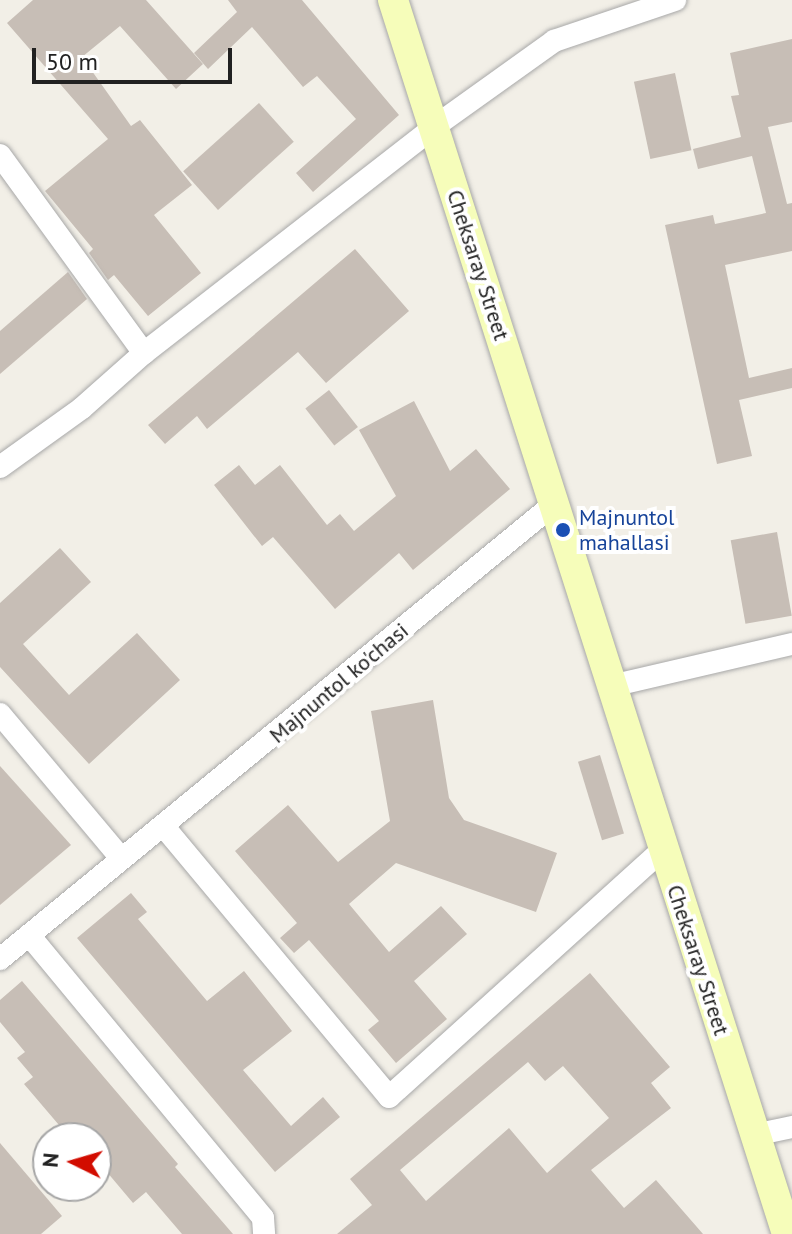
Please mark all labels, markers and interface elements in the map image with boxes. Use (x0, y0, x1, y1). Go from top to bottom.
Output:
scale bar (36, 32, 236, 82)
text: 50 m (46, 46, 98, 77)
street label: Cheksaray Street (441, 186, 515, 344)
place label: Majnuntol mahallasi (579, 504, 675, 556)
marker: Majnuntol mahallasi (554, 521, 572, 539)
street label: Majnuntol ko'chasi (264, 617, 414, 749)
street label: Cheksaray Street (661, 881, 735, 1039)
north arrow (32, 1122, 112, 1202)
text: N (36, 1152, 65, 1169)

